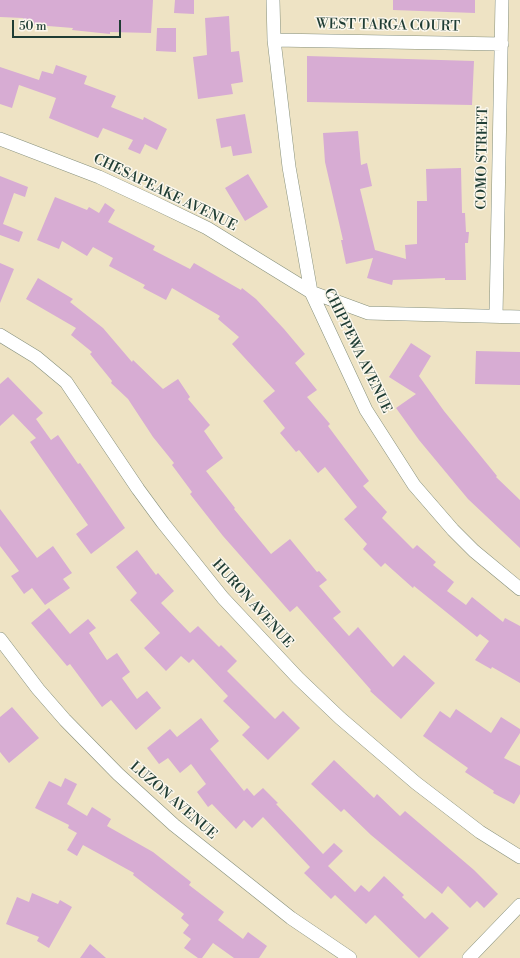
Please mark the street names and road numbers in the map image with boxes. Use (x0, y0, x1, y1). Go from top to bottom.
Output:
street label: WEST TARGA COURT (316, 16, 460, 36)
street label: COMO STREET (474, 106, 492, 210)
street label: CHESAPEAKE AVENUE (90, 151, 240, 235)
street label: CHIPPEWA AVENUE (319, 286, 395, 416)
street label: HURON AVENUE (208, 556, 296, 652)
street label: LUZON AVENUE (126, 759, 220, 843)

